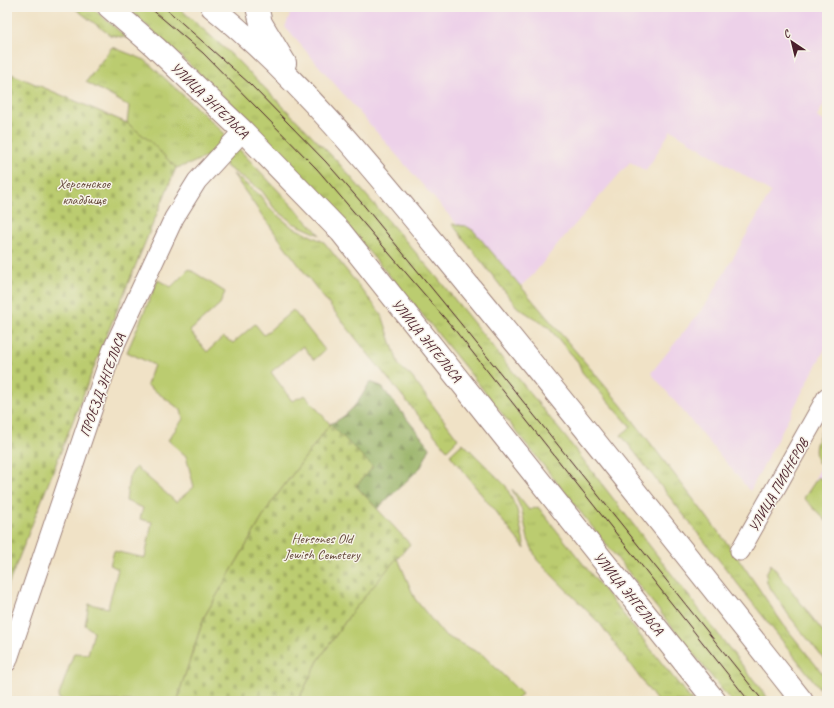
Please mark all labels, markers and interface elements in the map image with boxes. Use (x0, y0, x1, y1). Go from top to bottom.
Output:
north arrow (772, 22, 812, 62)
text: С (780, 26, 794, 41)
street label: УЛИЦА ЭНГЕЛЬСА (167, 59, 253, 142)
park label: Херсонское кладбище (58, 175, 112, 208)
street label: УЛИЦА ЭНГЕЛЬСА (388, 295, 466, 386)
street label: ПРОЕЗД ЭНГЕЛЬСА (76, 330, 129, 439)
street label: УЛИЦА ПИОНЕРОВ (745, 434, 813, 535)
park label: Hersones Old Jewish Cemetery (283, 530, 361, 563)
street label: УЛИЦА ЭНГЕЛЬСА (590, 548, 668, 639)

